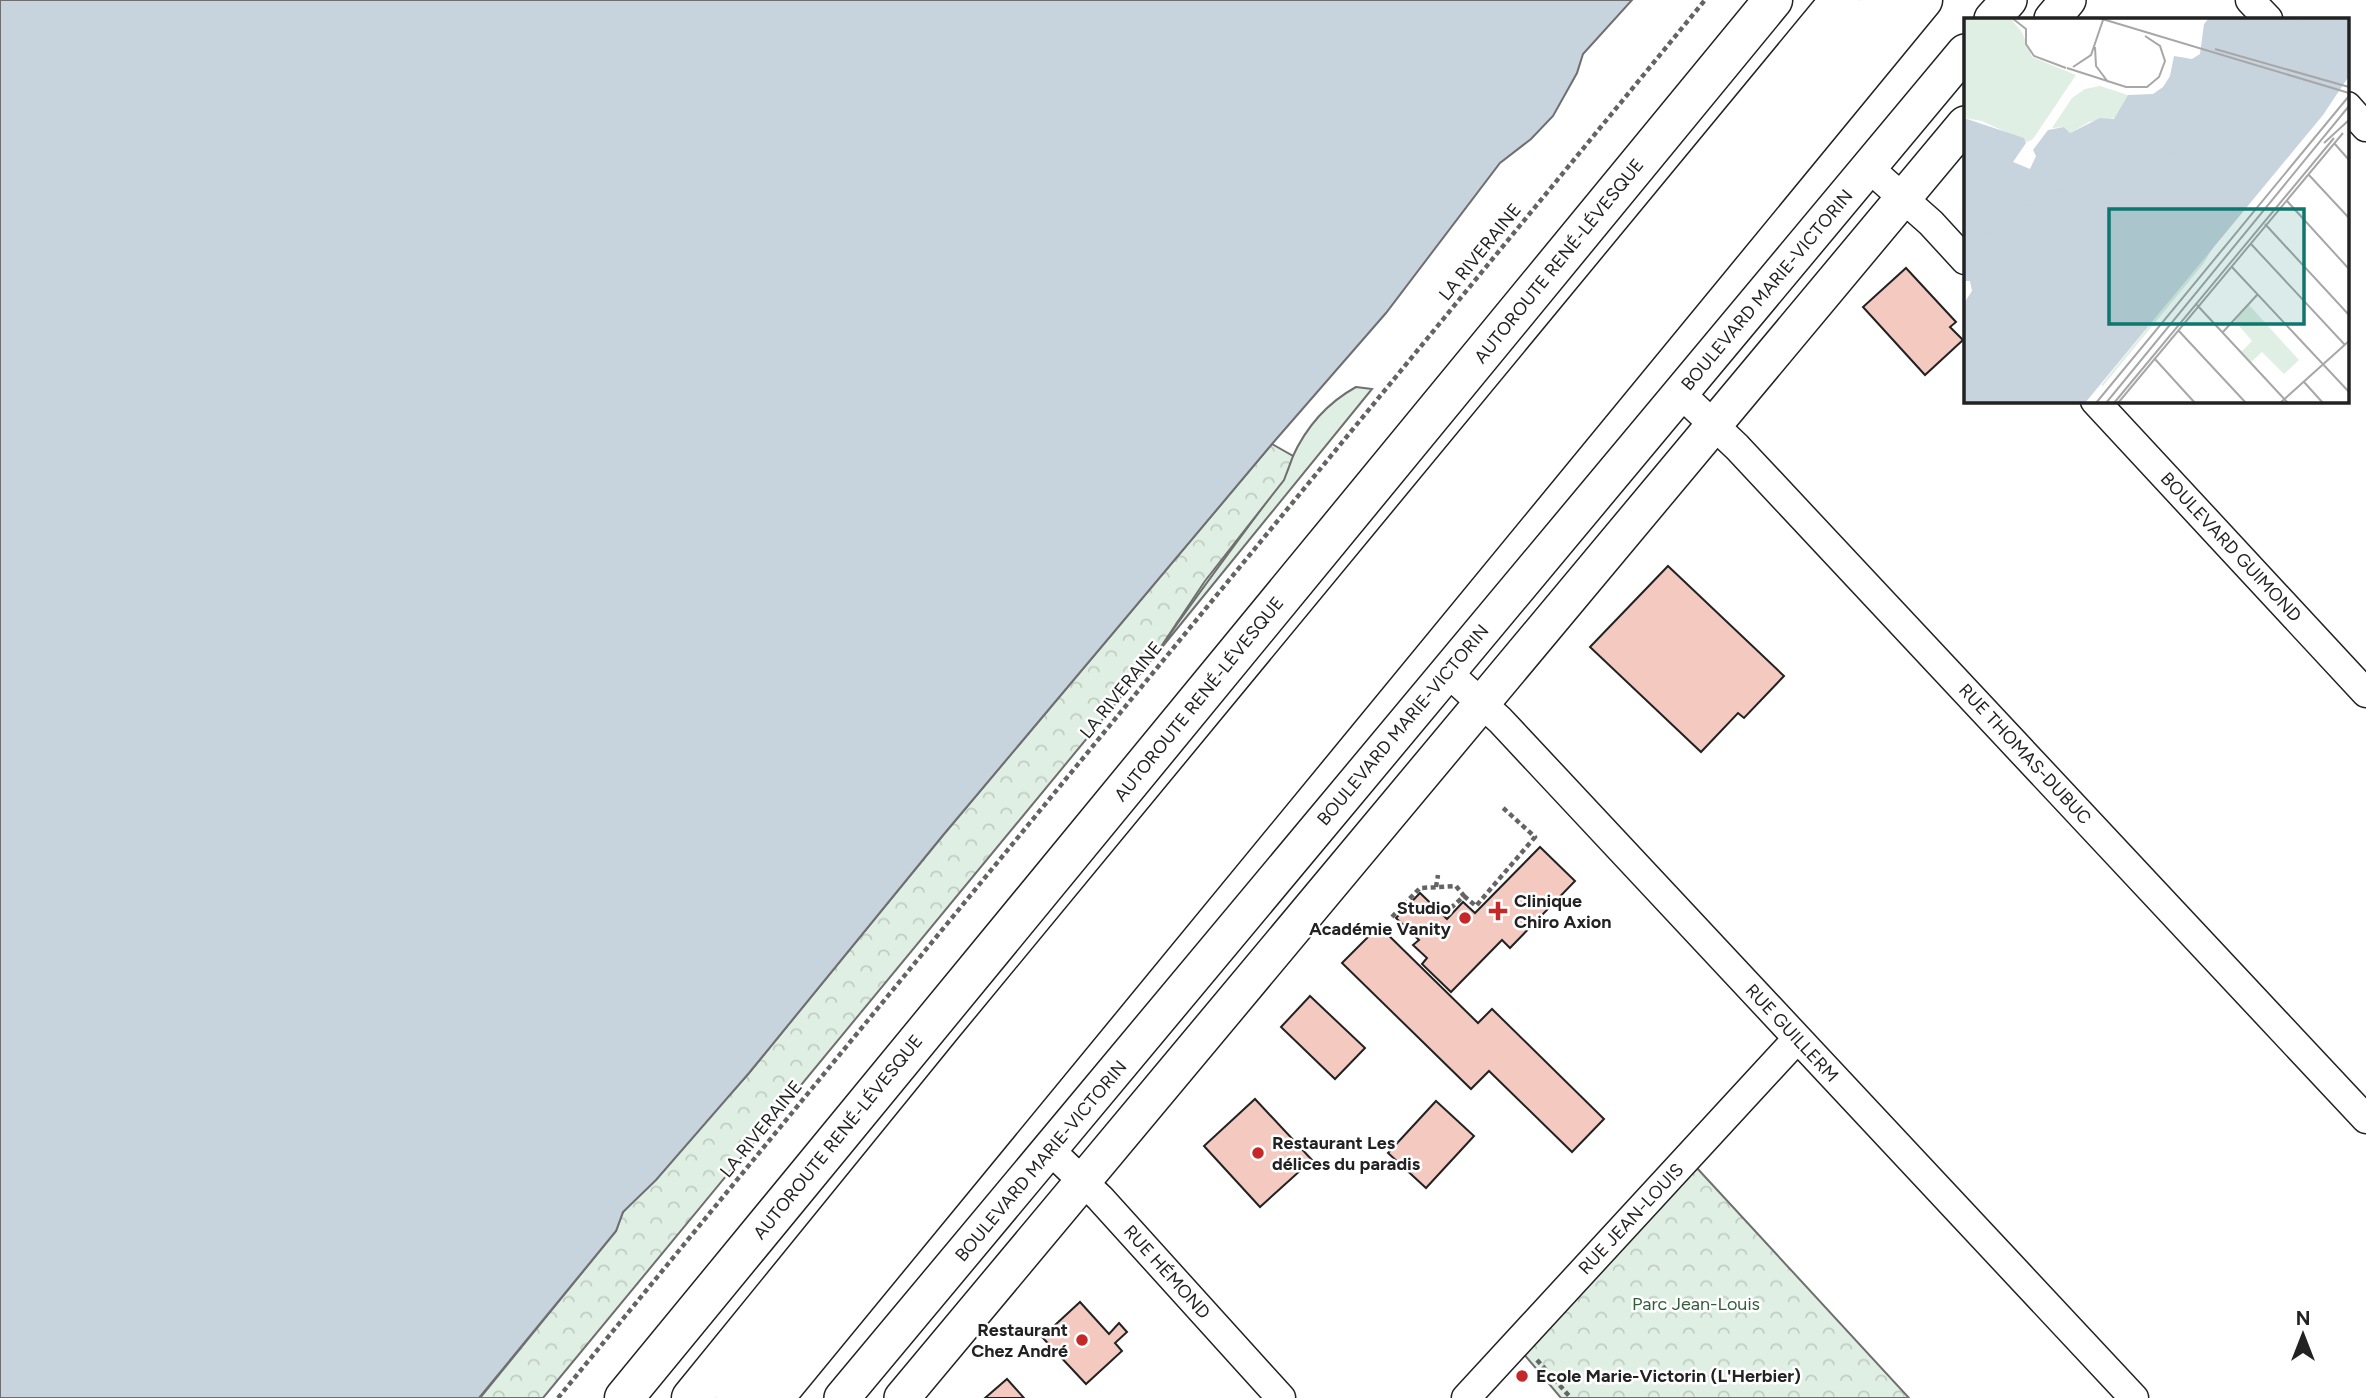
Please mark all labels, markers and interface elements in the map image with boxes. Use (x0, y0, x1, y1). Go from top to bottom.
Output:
inset map (1964, 18, 2348, 402)
street label: AUTOROUTE RENÉ-LÉVESQUE (1470, 154, 1648, 368)
street label: BOULEVARD MARIE-VICTORIN (1676, 185, 1858, 395)
street label: LA RIVERAINE (1434, 199, 1526, 305)
street label: BOULEVARD GUIMOND (2156, 468, 2306, 626)
street label: AUTOROUTE RENÉ-LÉVESQUE (1110, 592, 1288, 806)
street label: BOULEVARD MARIE-VICTORIN (1312, 620, 1494, 830)
street label: LA RIVERAINE (1075, 637, 1167, 743)
street label: RUE THOMAS-DUBUC (1954, 679, 2096, 829)
place label: Clinique Chiro Axion (1514, 890, 1612, 933)
place label: Studio Académie Vanity (1309, 897, 1452, 940)
marker: Clinique Chiro Axion (1488, 901, 1508, 921)
marker: Studio Académie Vanity (1457, 910, 1473, 926)
street label: RUE GUILLERM (1741, 979, 1843, 1087)
street label: AUTOROUTE RENÉ-LÉVESQUE (749, 1030, 927, 1244)
street label: BOULEVARD MARIE-VICTORIN (950, 1056, 1132, 1266)
street label: LA RIVERAINE (715, 1076, 807, 1182)
place label: Restaurant Les délices du paradis (1272, 1132, 1421, 1175)
marker: Restaurant Les délices du paradis (1250, 1145, 1266, 1161)
street label: RUE JEAN-LOUIS (1574, 1159, 1688, 1279)
street label: RUE HÉMOND (1119, 1221, 1215, 1323)
park label: Parc Jean-Louis (1632, 1293, 1760, 1315)
north arrow (2268, 1300, 2338, 1370)
text: N (2296, 1307, 2310, 1330)
place label: Restaurant Chez André (971, 1319, 1068, 1362)
marker: Restaurant Chez André (1074, 1332, 1090, 1348)
place label: Ecole Marie-Victorin (L'Herbier) (1536, 1365, 1801, 1387)
marker: Ecole Marie-Victorin (L'Herbier) (1514, 1368, 1530, 1384)

